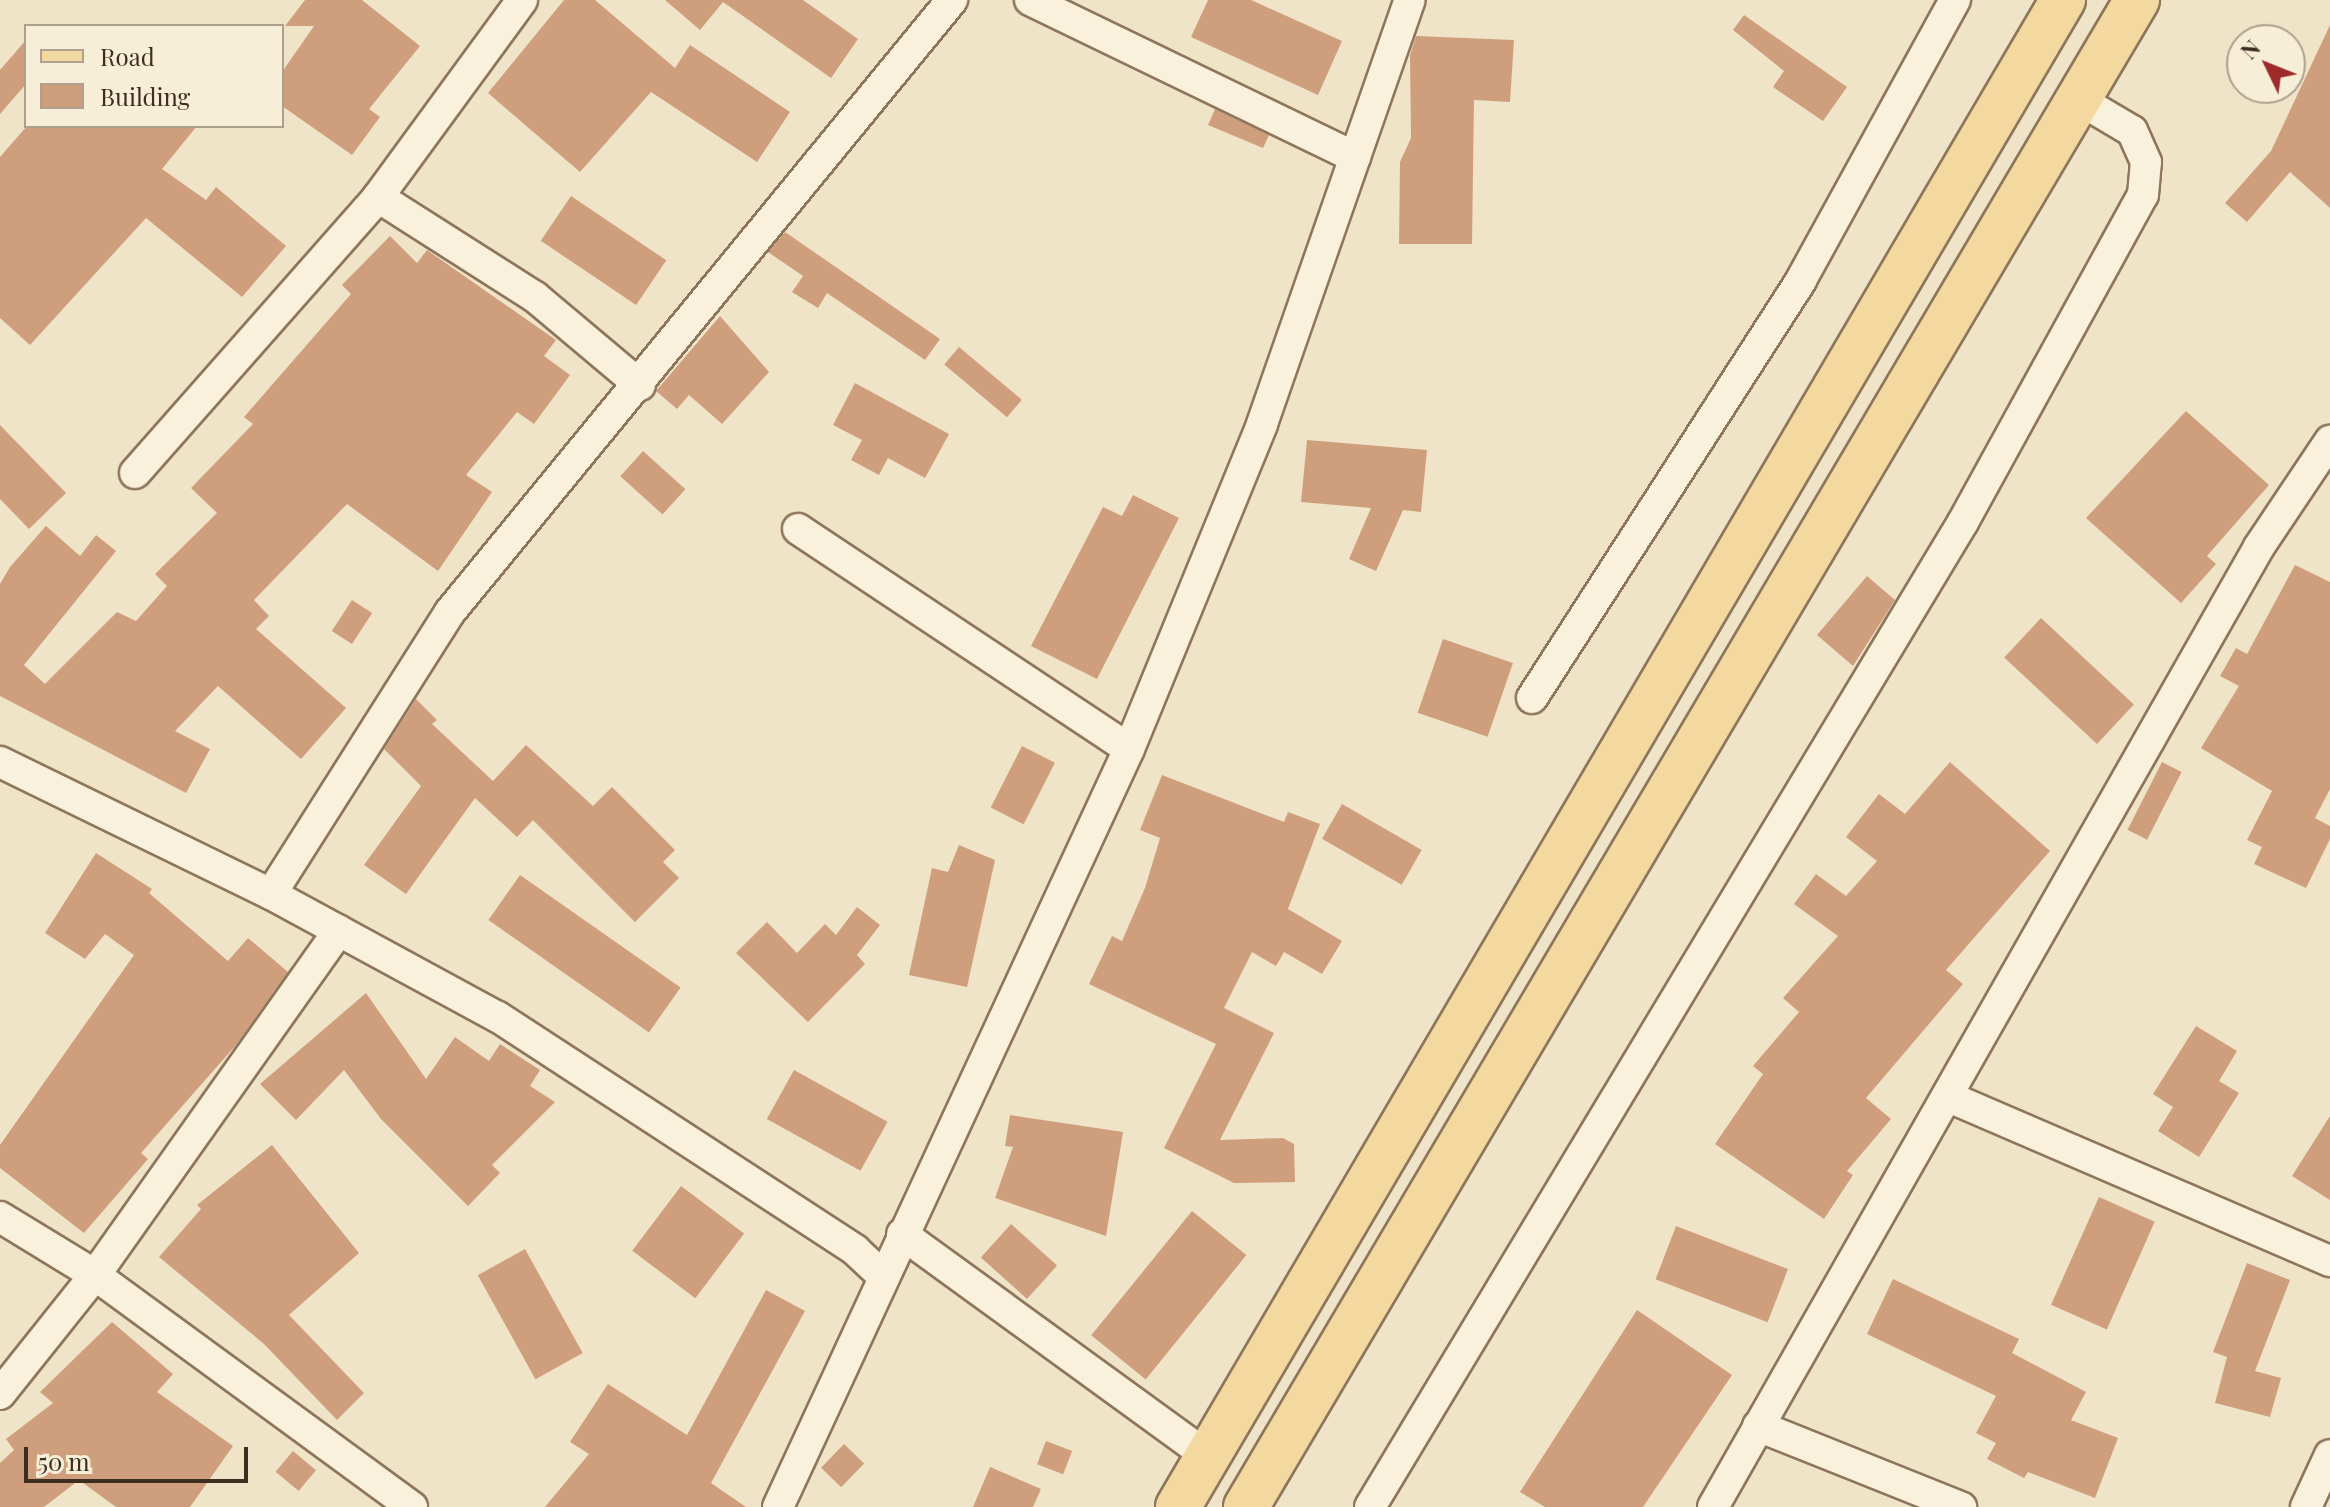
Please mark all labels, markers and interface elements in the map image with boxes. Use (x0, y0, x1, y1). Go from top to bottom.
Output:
legend (24, 24, 284, 128)
north arrow (2226, 24, 2306, 104)
text: N (2234, 33, 2266, 65)
text: Road (100, 40, 155, 72)
text: Building (100, 80, 190, 112)
scale bar (28, 1431, 252, 1481)
text: 50 m (38, 1445, 90, 1477)

